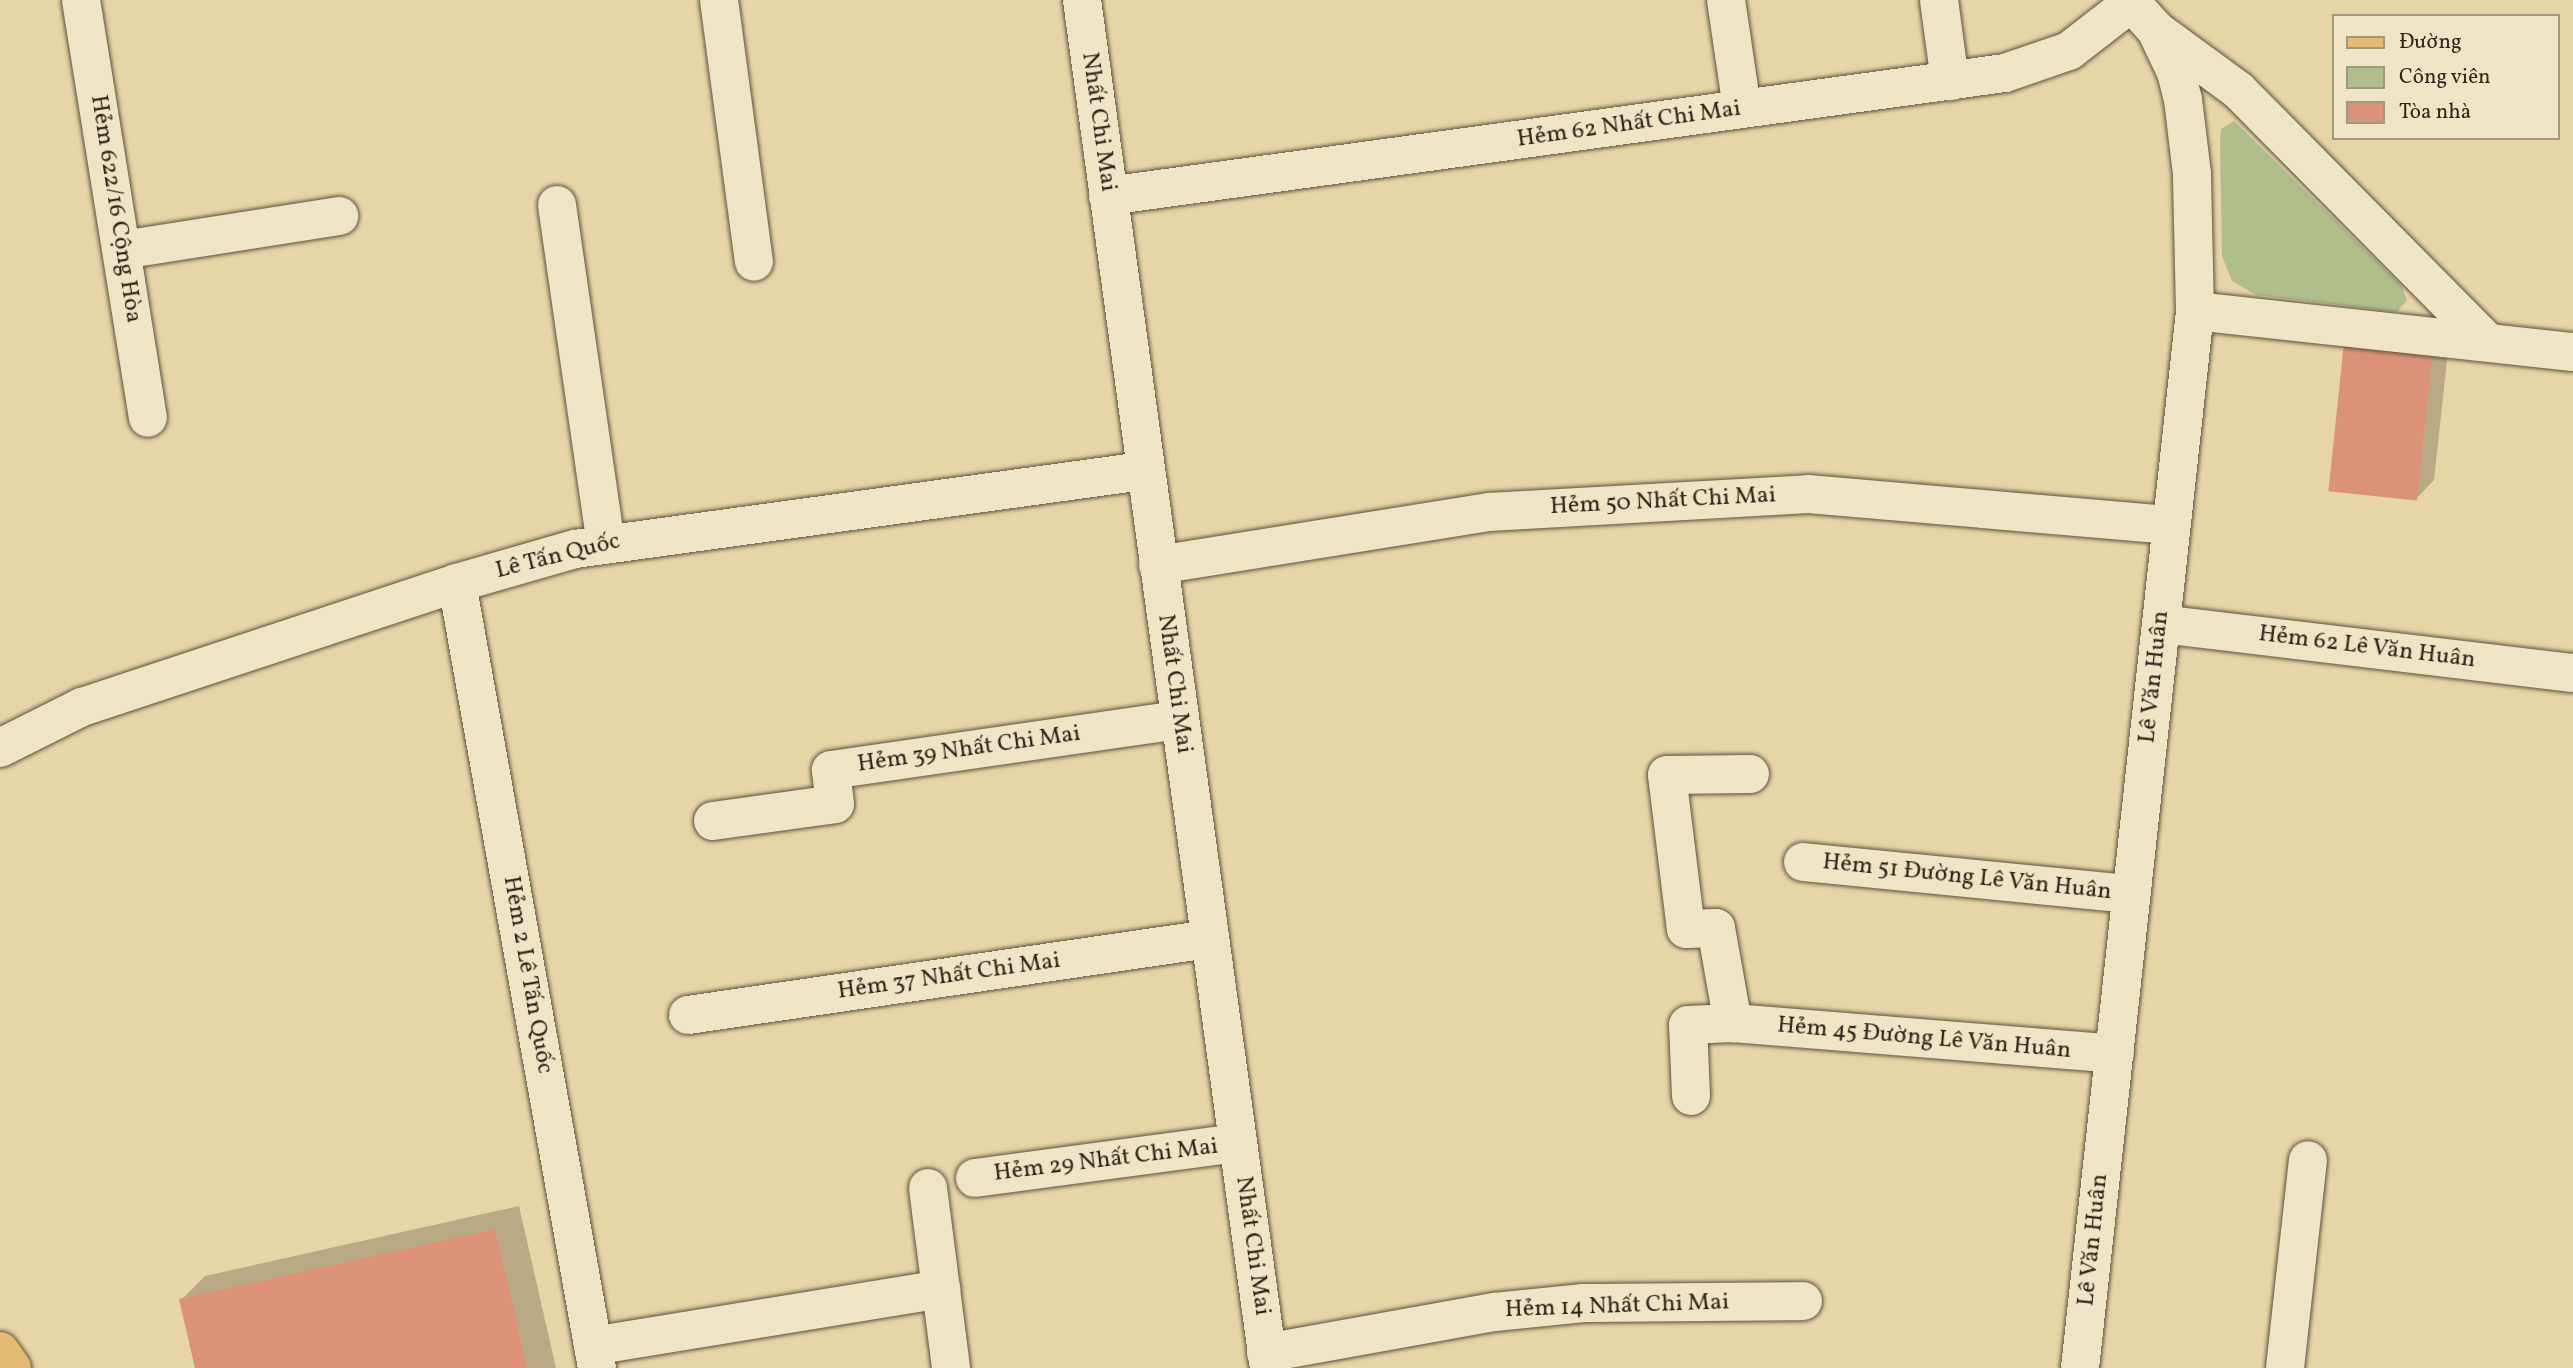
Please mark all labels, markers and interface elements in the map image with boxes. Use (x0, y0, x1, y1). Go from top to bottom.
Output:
legend (2332, 14, 2559, 140)
text: Đường (2399, 28, 2462, 57)
street label: Nhất Chi Mai (1074, 50, 1122, 194)
text: Công viên (2399, 63, 2491, 92)
street label: Hẻm 622/16 Cộng Hòa (83, 93, 147, 325)
street label: Hẻm 62 Nhất Chi Mai (1515, 95, 1743, 155)
text: Tòa nhà (2399, 98, 2471, 127)
street label: Hẻm 50 Nhất Chi Mai (1549, 482, 1777, 522)
street label: Lê Tấn Quốc (492, 528, 624, 586)
street label: Lê Văn Huân (2134, 609, 2176, 745)
street label: Nhất Chi Mai (1150, 612, 1198, 756)
street label: Hẻm 62 Lê Văn Huân (2256, 620, 2478, 676)
street label: Hẻm 39 Nhất Chi Mai (856, 720, 1082, 780)
street label: Hẻm 51 Đường Lê Văn Huân (1821, 848, 2113, 908)
street label: Hẻm 2 Lê Tấn Quốc (495, 874, 559, 1076)
street label: Hẻm 37 Nhất Chi Mai (836, 947, 1062, 1007)
street label: Hẻm 45 Đường Lê Văn Huân (1775, 1012, 2073, 1066)
street label: Hẻm 29 Nhất Chi Mai (992, 1133, 1220, 1189)
street label: Lê Văn Huân (2073, 1172, 2115, 1308)
street label: Nhất Chi Mai (1228, 1174, 1276, 1318)
street label: Hẻm 14 Nhất Chi Mai (1504, 1289, 1730, 1325)

